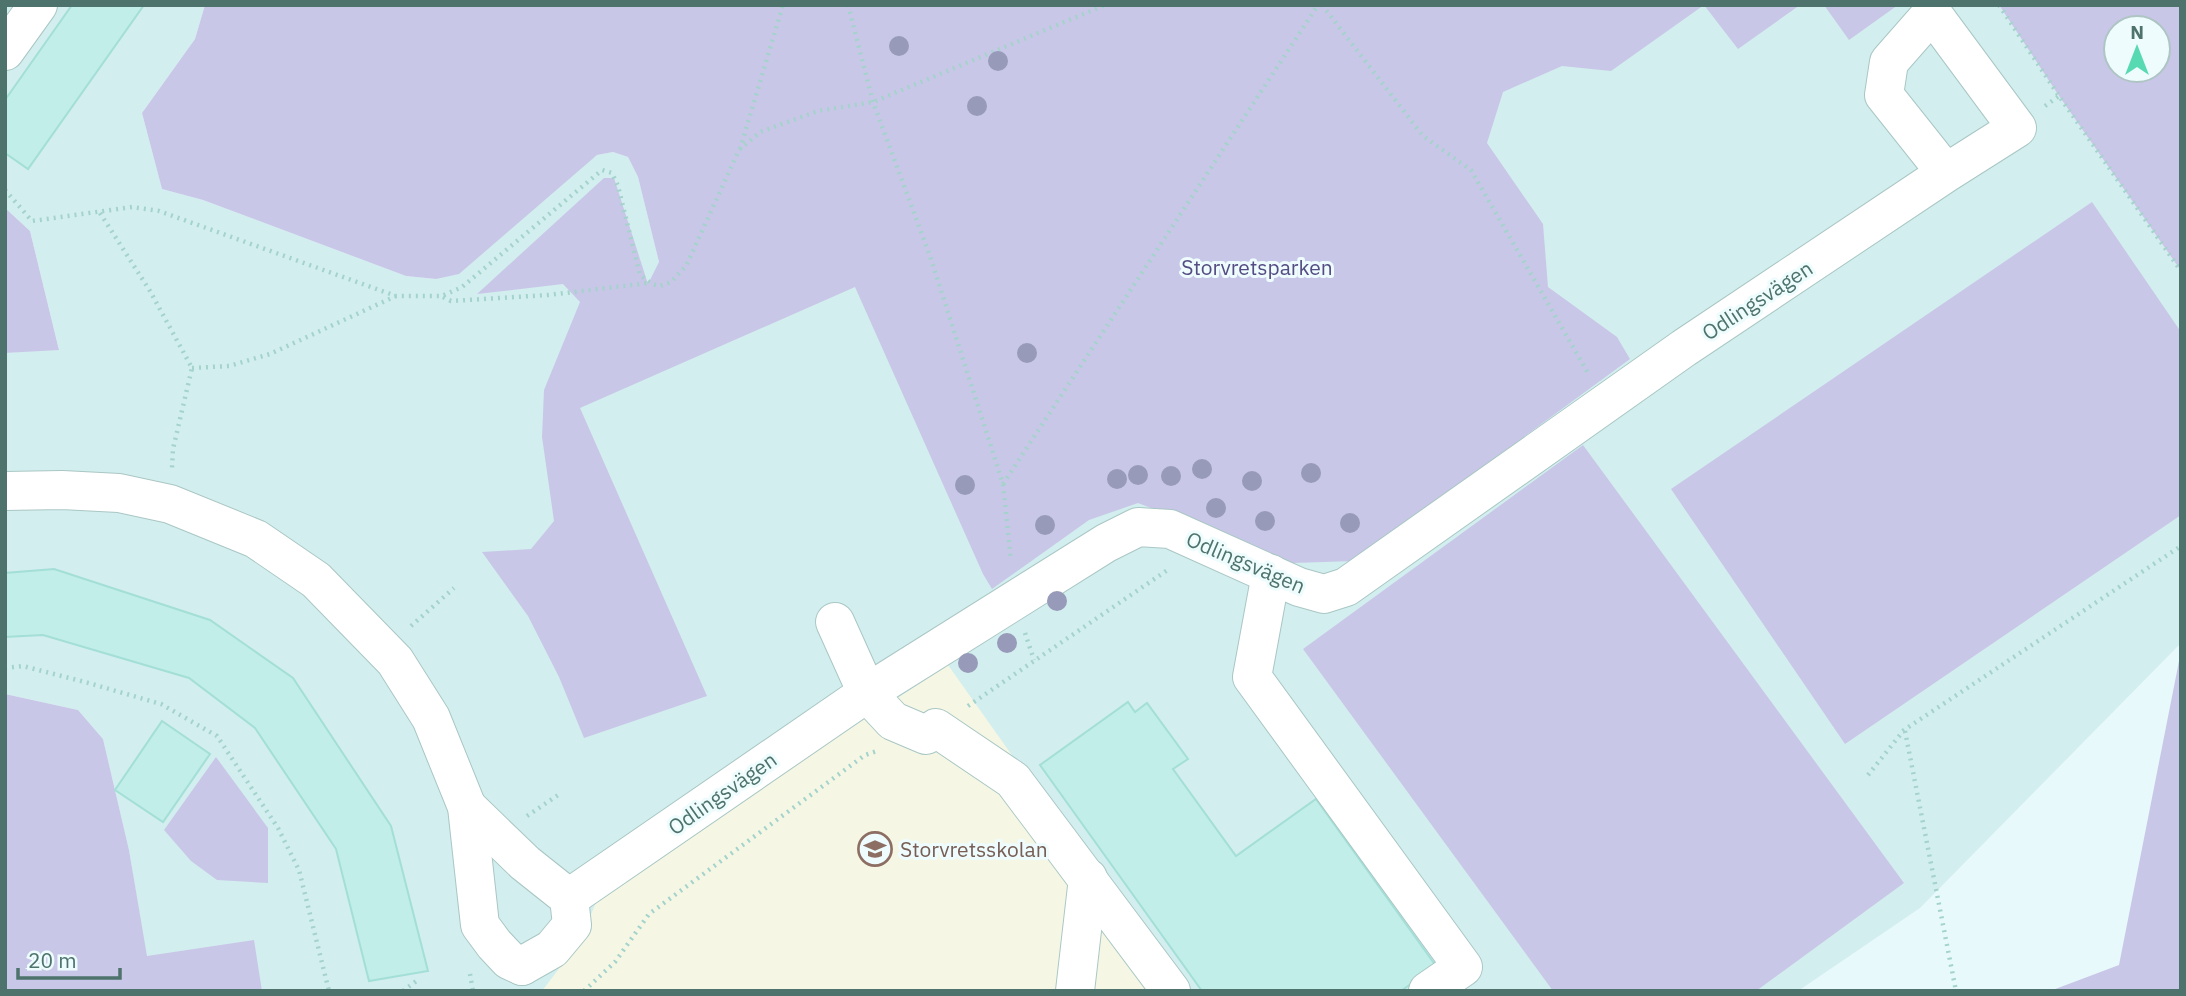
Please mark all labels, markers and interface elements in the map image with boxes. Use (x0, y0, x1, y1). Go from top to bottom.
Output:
north arrow (2102, 14, 2172, 84)
text: N (2130, 20, 2144, 44)
park label: Storvretsparken (1181, 253, 1333, 281)
street label: Odlingsvägen (1696, 254, 1818, 346)
street label: Odlingsvägen (1182, 524, 1310, 600)
street label: Odlingsvägen (662, 745, 782, 841)
school or university icon: Storvretsskolan (856, 830, 894, 868)
place label: Storvretsskolan (900, 835, 1048, 863)
scale bar (18, 936, 119, 980)
text: 20 m (28, 946, 77, 974)

